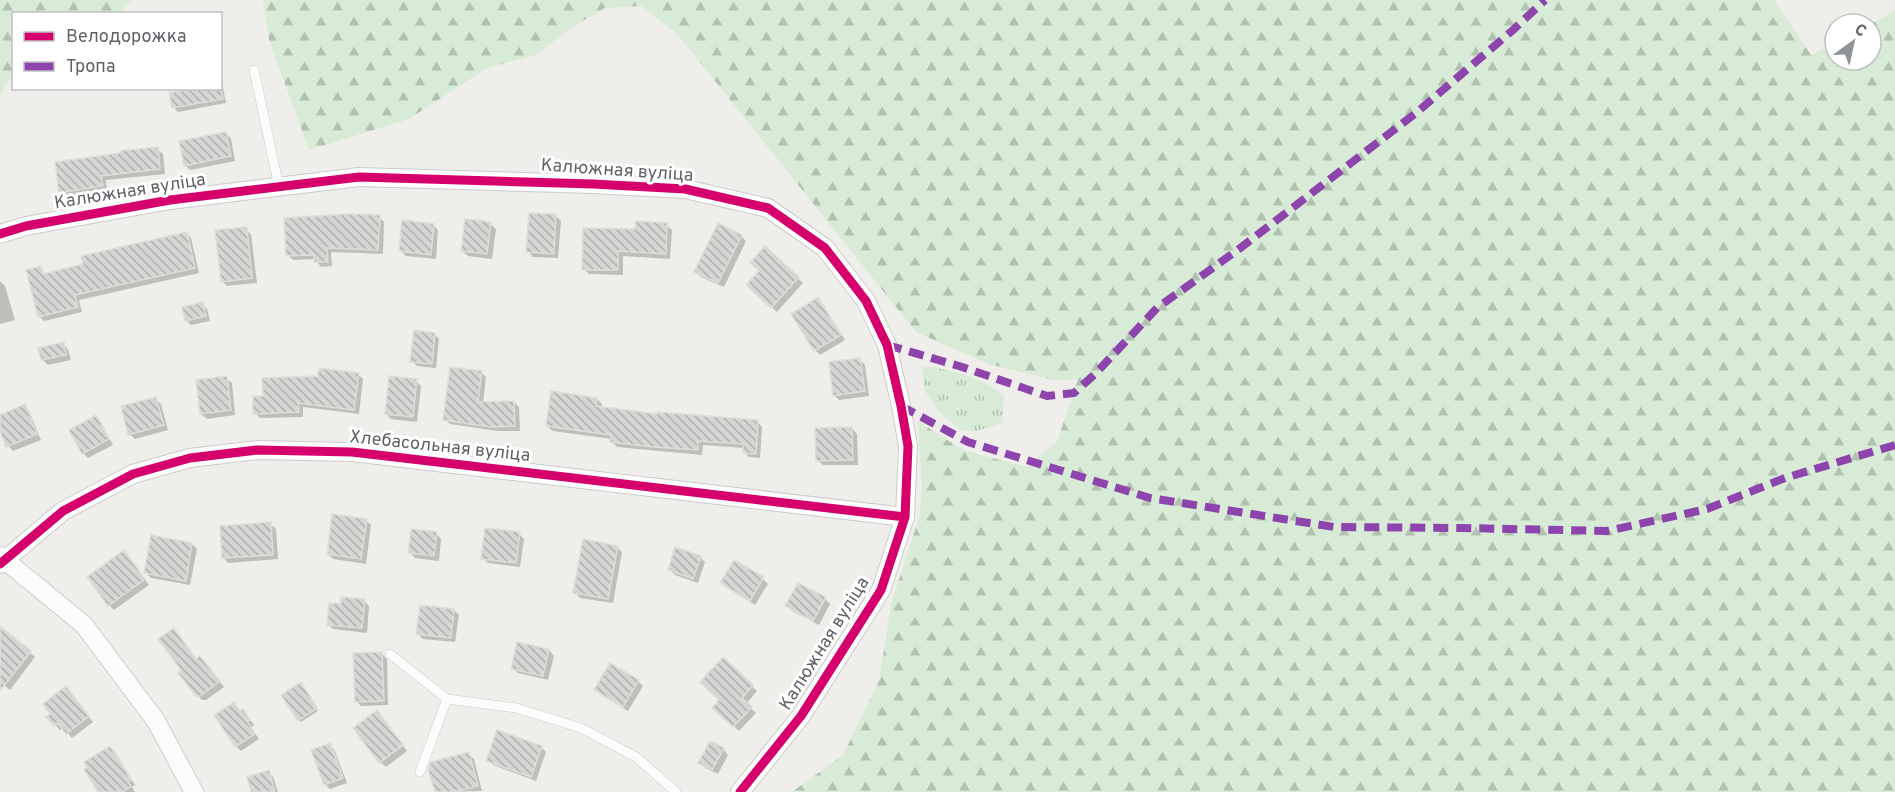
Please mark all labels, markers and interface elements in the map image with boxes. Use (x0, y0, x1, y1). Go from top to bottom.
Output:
legend (12, 12, 222, 90)
north arrow (1823, 12, 1883, 72)
text: С (1850, 20, 1870, 42)
text: Велодорожка (66, 26, 186, 49)
text: Тропа (66, 56, 115, 79)
street label: Калюжная вуліца (540, 154, 694, 188)
street label: Калюжная вуліца (53, 169, 207, 215)
street label: Хлебасольная вуліца (349, 426, 531, 468)
street label: Калюжная вуліца (775, 573, 875, 715)

